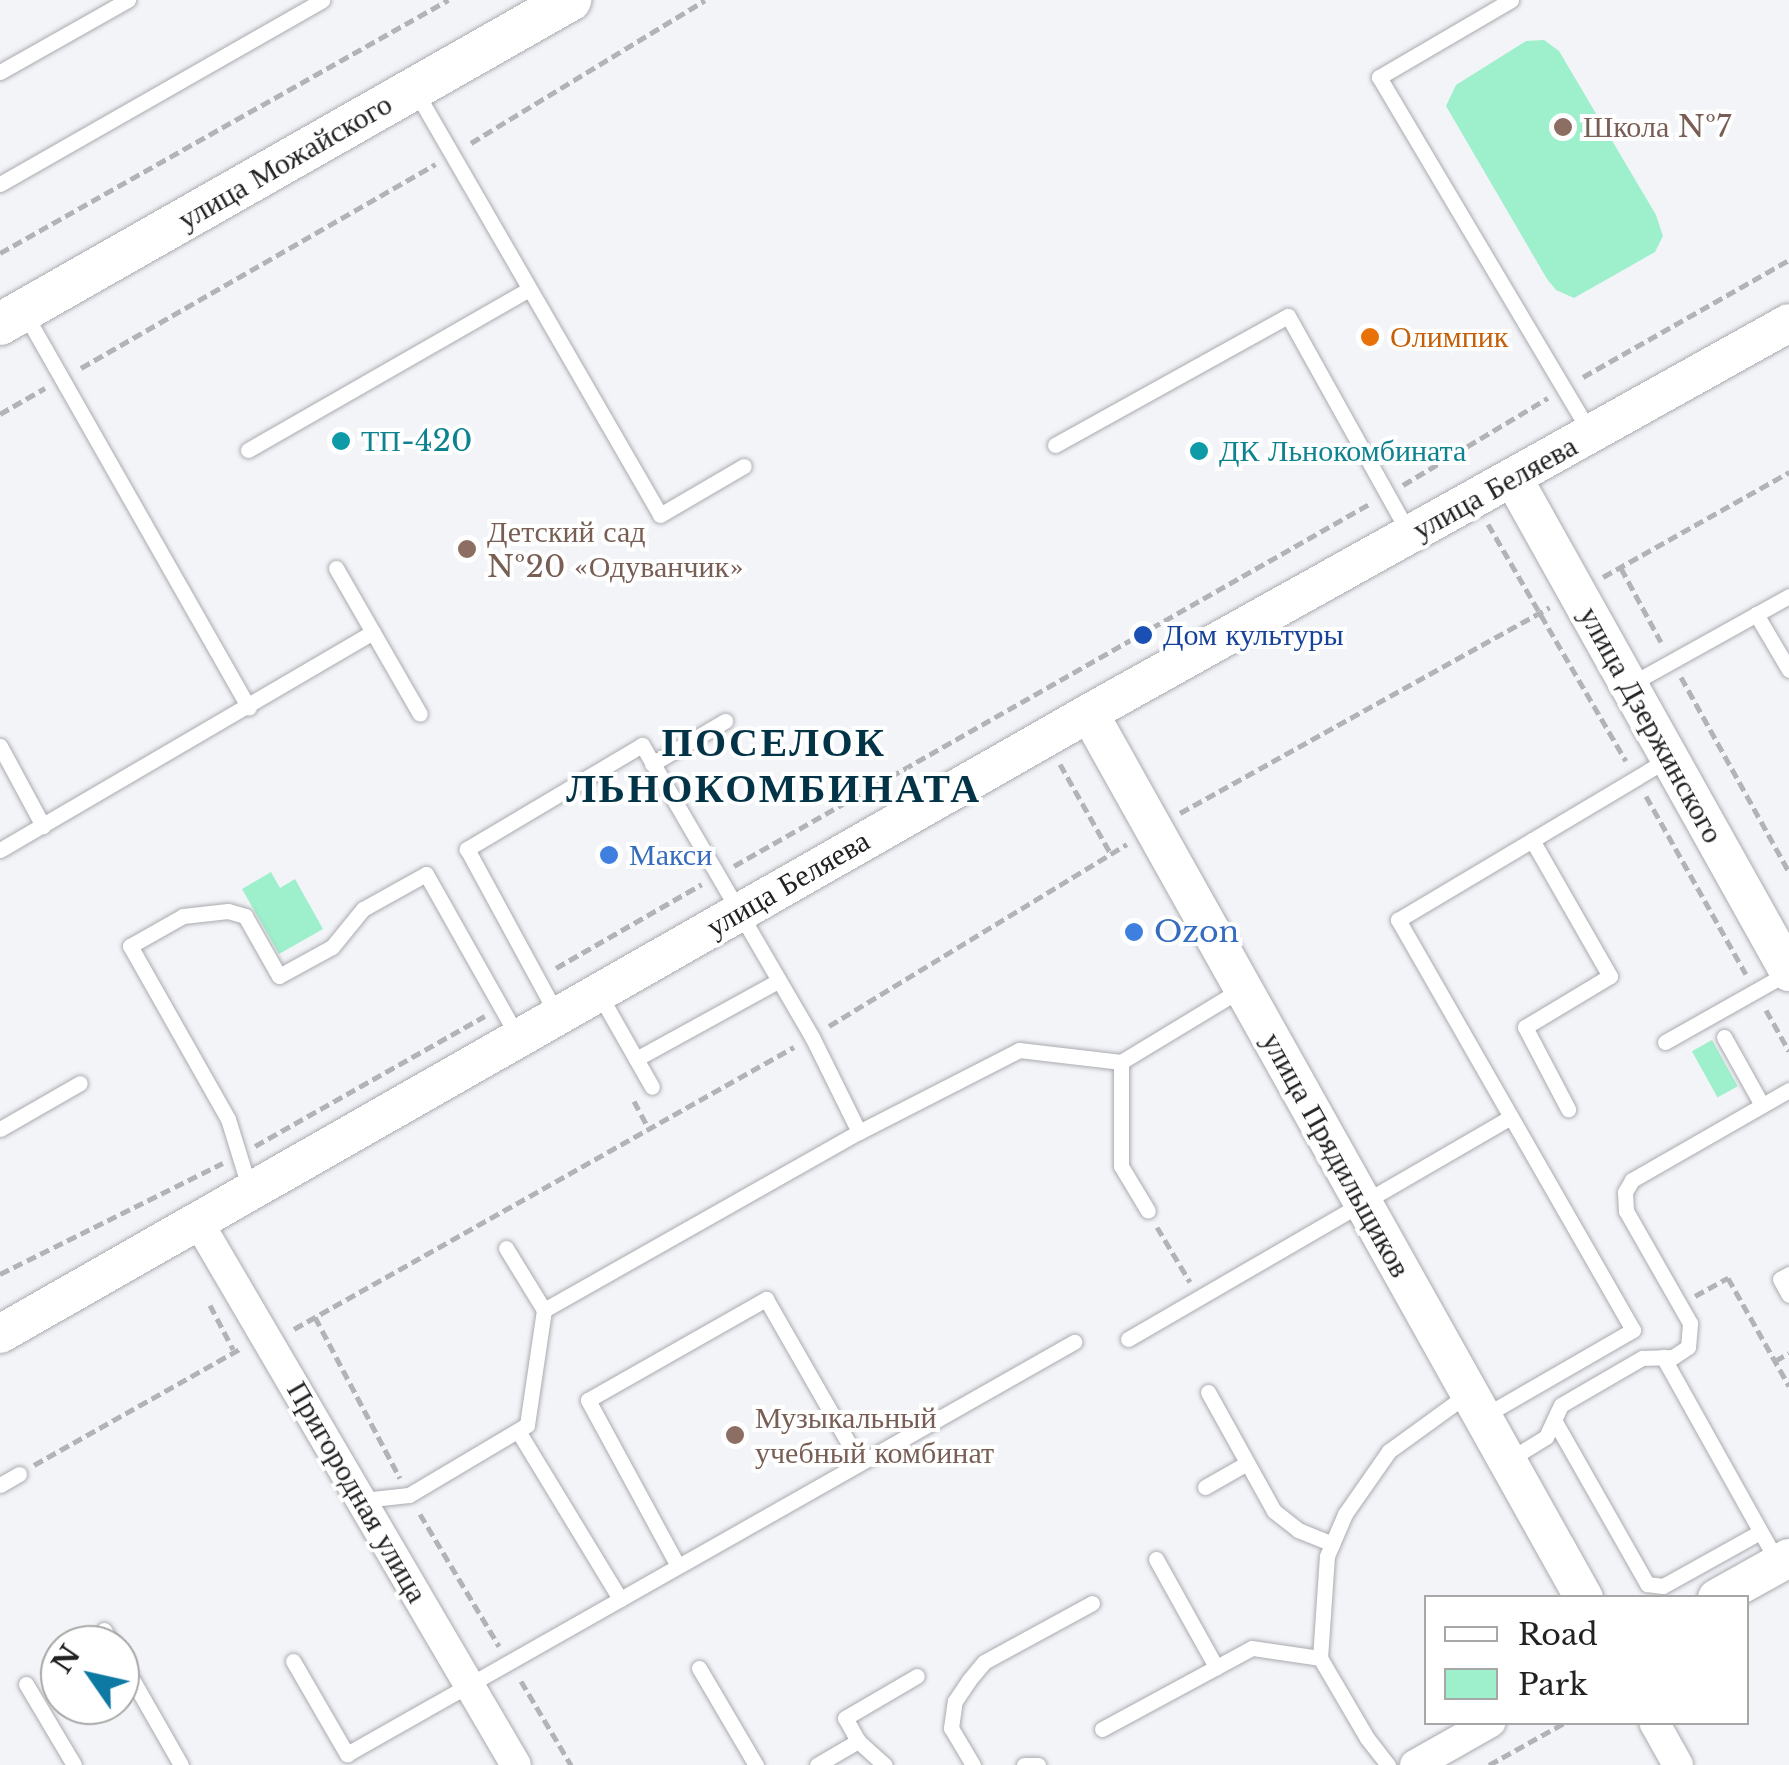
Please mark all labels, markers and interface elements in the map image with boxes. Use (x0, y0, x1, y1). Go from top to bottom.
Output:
street label: улица Можайского (172, 86, 398, 238)
place label: Школа №7 (1583, 109, 1731, 145)
marker: Школа №7 (1552, 116, 1574, 138)
place label: Олимпик (1390, 319, 1508, 355)
marker: Олимпик (1359, 326, 1381, 348)
place label: ТП-420 (361, 423, 472, 459)
street label: улица Беляева (1407, 428, 1583, 548)
marker: ТП-420 (330, 430, 352, 452)
place label: ДК Льнокомбината (1219, 433, 1466, 469)
marker: ДК Льнокомбината (1188, 440, 1210, 462)
place label: Детский сад №20 «Одуванчик» (487, 514, 744, 584)
marker: Детский сад №20 «Одуванчик» (456, 538, 478, 560)
street label: улица Дзержинского (1571, 600, 1731, 850)
place label: Дом культуры (1163, 617, 1344, 653)
marker: Дом культуры (1132, 624, 1154, 646)
district label: ПОСЕЛОК ЛЬНОКОМБИНАТА (566, 718, 982, 812)
street label: улица Беляева (700, 823, 876, 945)
place label: Макси (629, 837, 712, 873)
marker: Макси (598, 844, 620, 866)
place label: Ozon (1154, 914, 1239, 950)
marker: Ozon (1123, 921, 1145, 943)
street label: улица Прядильщиков (1254, 1026, 1418, 1284)
street label: Пригородная улица (279, 1375, 435, 1609)
place label: Музыкальный учебный комбинат (755, 1400, 994, 1470)
marker: Музыкальный учебный комбинат (724, 1424, 746, 1446)
legend (1424, 1595, 1749, 1725)
text: Road (1518, 1616, 1598, 1653)
north arrow (40, 1625, 140, 1725)
text: N (44, 1638, 88, 1680)
text: Park (1518, 1666, 1588, 1703)

